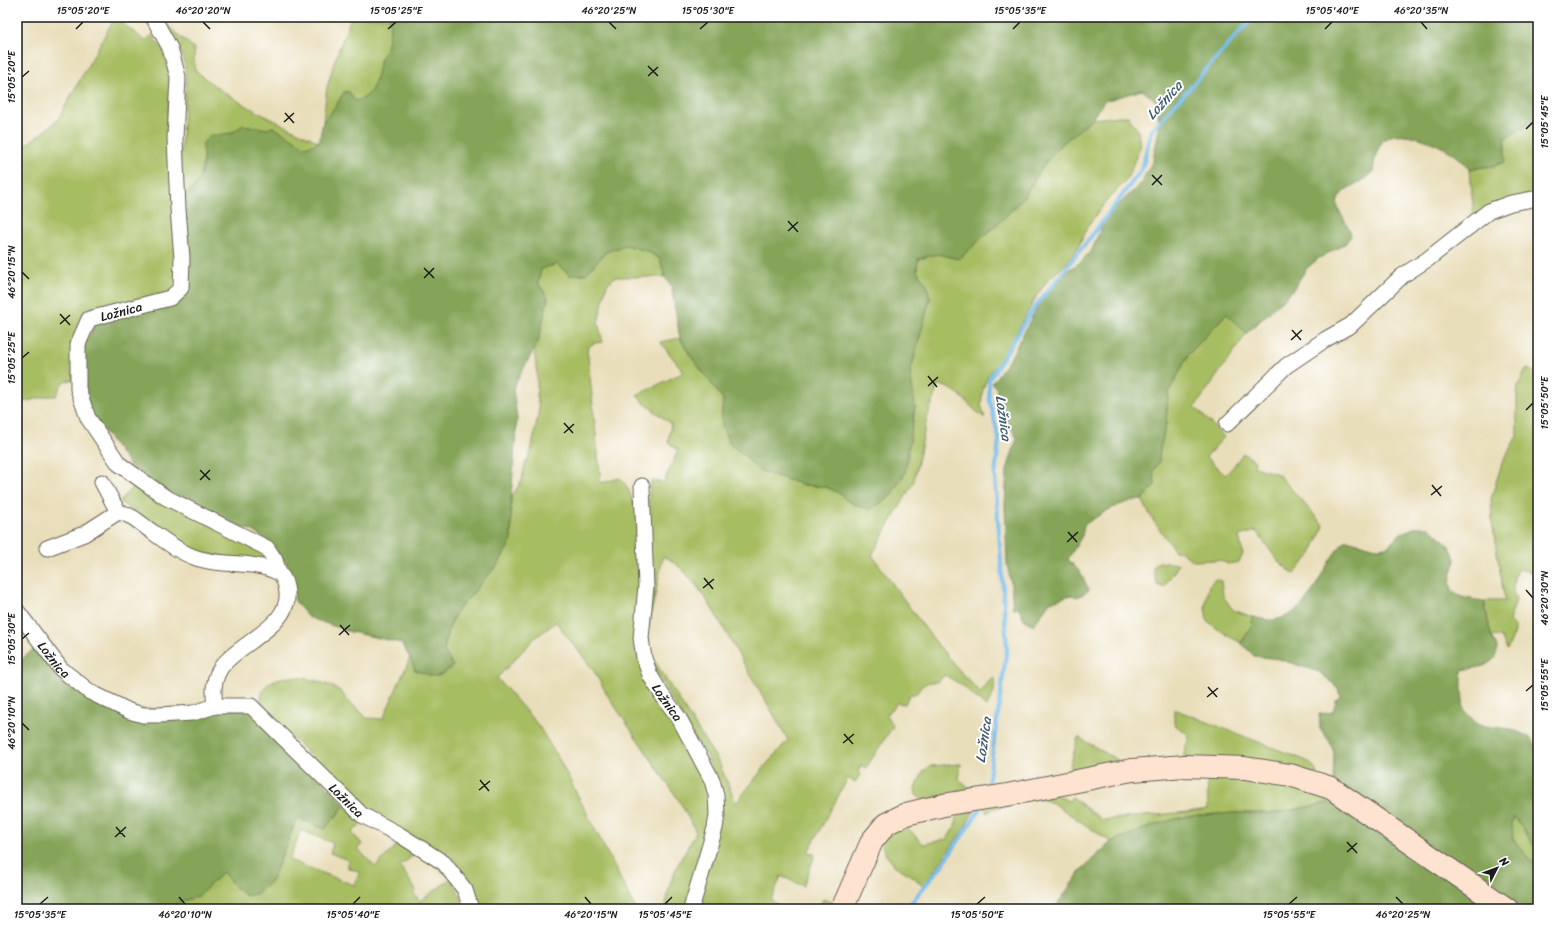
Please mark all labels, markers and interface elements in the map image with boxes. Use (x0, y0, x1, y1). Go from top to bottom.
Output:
text: 15°05'20"E (57, 2, 111, 20)
text: 46°20'20"N (175, 2, 231, 20)
text: 15°05'25"E (370, 2, 424, 20)
text: 46°20'25"N (582, 2, 637, 20)
text: 15°05'30"E (682, 2, 736, 20)
text: 15°05'35"E (994, 2, 1048, 20)
text: 15°05'40"E (1305, 2, 1360, 20)
text: 46°20'35"N (1394, 2, 1448, 20)
text: 15°05'20"E (3, 49, 21, 103)
water label: Ložnica (1140, 74, 1190, 126)
text: 15°05'45"E (1536, 94, 1554, 148)
text: 46°20'15"N (3, 245, 21, 299)
street label: Ložnica (98, 295, 145, 328)
text: 15°05'25"E (3, 330, 21, 384)
text: 15°05'50"E (1536, 375, 1554, 429)
water label: Ložnica (988, 394, 1019, 444)
text: 46°20'30"N (1536, 570, 1554, 625)
text: 15°05'30"E (3, 611, 21, 665)
street label: Ložnica (31, 636, 76, 685)
text: 15°05'55"E (1536, 657, 1554, 711)
street label: Ložnica (645, 679, 689, 727)
text: 46°20'10"N (3, 696, 21, 750)
water label: Ložnica (968, 714, 999, 764)
street label: Ložnica (323, 777, 370, 824)
north arrow (1477, 848, 1517, 888)
text: N (1494, 852, 1514, 871)
text: 15°05'35"E (14, 906, 68, 924)
text: 46°20'10"N (158, 906, 212, 924)
text: 15°05'40"E (326, 906, 381, 924)
text: 46°20'15"N (564, 906, 618, 924)
text: 15°05'45"E (639, 906, 693, 924)
text: 15°05'50"E (951, 906, 1005, 924)
text: 15°05'55"E (1263, 906, 1317, 924)
text: 46°20'25"N (1376, 906, 1431, 924)

